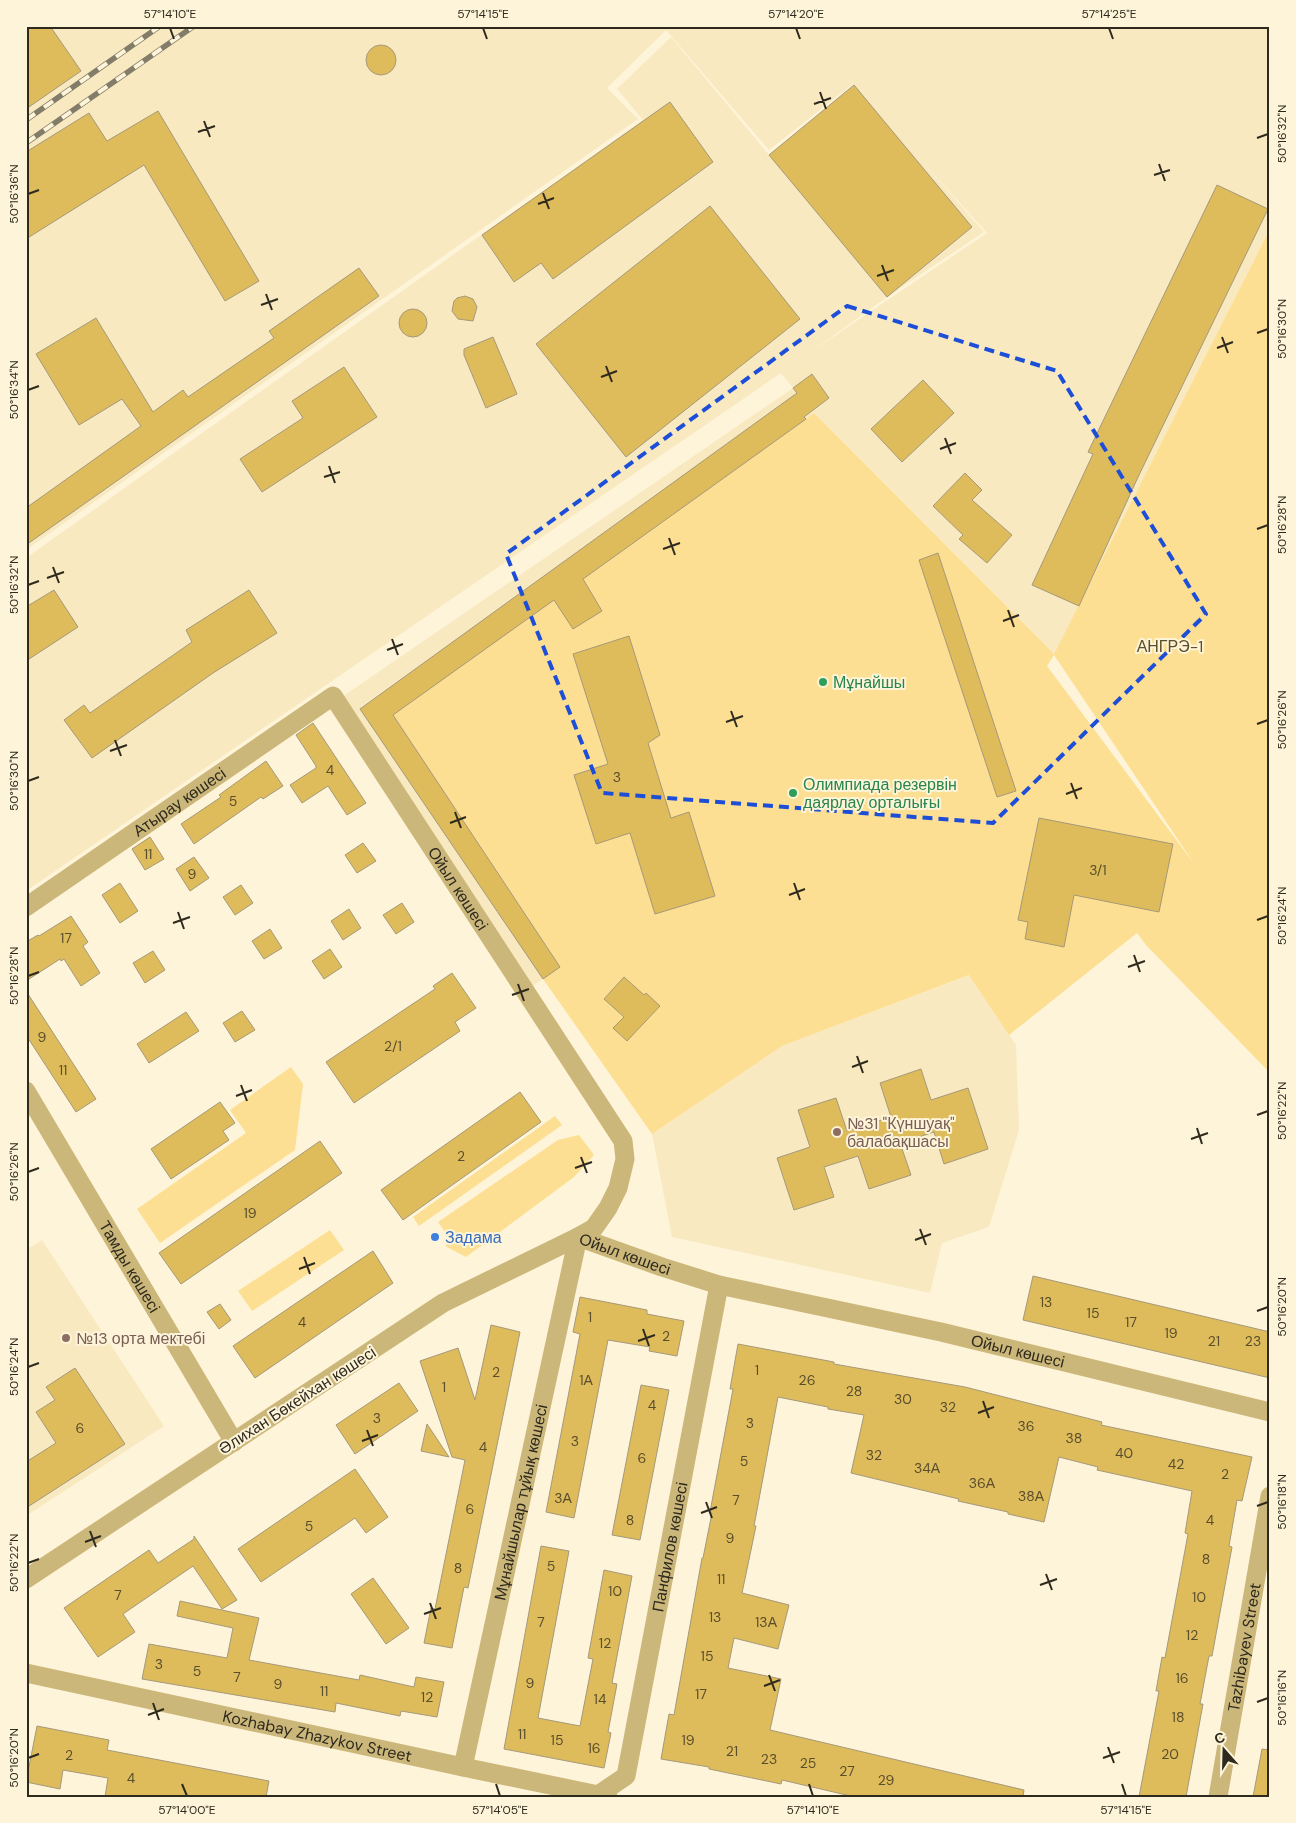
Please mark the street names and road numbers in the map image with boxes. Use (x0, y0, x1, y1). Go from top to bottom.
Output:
street label: Атырау көшесі (129, 763, 230, 841)
street label: Ойыл көшесі (423, 843, 493, 934)
street label: Тамды көшесі (94, 1217, 165, 1317)
street label: Ойыл көшесі (576, 1228, 673, 1280)
street label: Ойыл көшесі (969, 1330, 1067, 1373)
street label: Әлихан Бөкейхан көшесі (215, 1342, 380, 1459)
street label: Мұнайшылар тұйық көшесі (489, 1402, 552, 1602)
street label: Панфилов көшесі (647, 1480, 692, 1614)
street label: Tazhibayev Street (1223, 1581, 1266, 1713)
street label: Kozhabay Zhazykov Street (221, 1706, 414, 1767)

